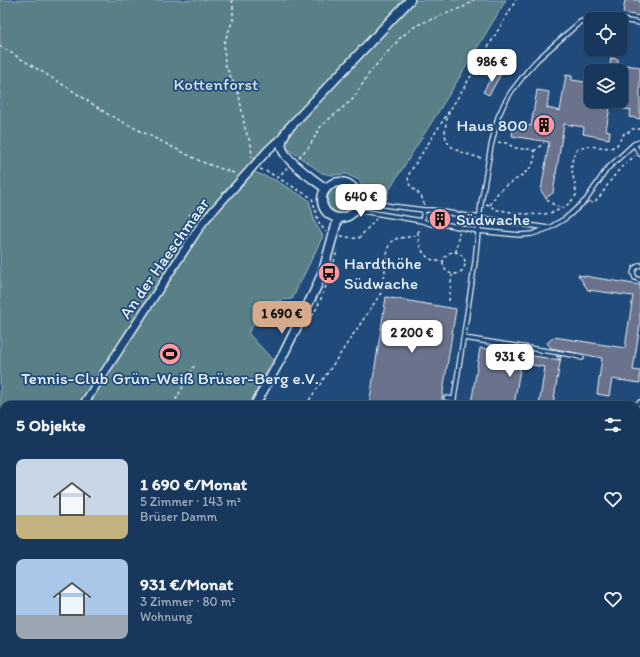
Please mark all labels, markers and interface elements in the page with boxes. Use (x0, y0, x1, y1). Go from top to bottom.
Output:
map controls (584, 12, 628, 108)
button: locate (584, 12, 628, 56)
pin: 986 € (464, 49, 520, 83)
text: 986 € (476, 54, 508, 69)
button: layers (584, 64, 628, 108)
park label: Kottenforst (174, 74, 259, 94)
building icon: Haus 800 (531, 112, 557, 138)
place label: Haus 800 (456, 115, 528, 135)
pin: 640 € (333, 184, 389, 218)
text: 640 € (344, 189, 378, 204)
street label: An der Haeschmaar (115, 193, 213, 322)
building icon: Südwache (427, 206, 453, 232)
place label: Südwache (456, 209, 530, 229)
place label: Hardthöhe Südwache (344, 253, 422, 293)
bus stop icon: Hardthöhe Südwache (316, 260, 342, 286)
pin: 1 690 € (245, 301, 319, 335)
text: 1 690 € (262, 306, 303, 321)
pin: 2 200 € (375, 320, 449, 354)
text: 2 200 € (391, 325, 433, 340)
sports icon: Tennis-Club Grün-Weiß Brüser-Berg e.V. (157, 341, 183, 367)
pin: 931 € (482, 344, 538, 378)
text: 931 € (495, 349, 525, 364)
place label: Tennis-Club Grün-Weiß Brüser-Berg e.V. (21, 368, 319, 388)
icon: filters (602, 414, 624, 436)
text: 5 Objekte (16, 415, 85, 435)
text: 1 690 €/Monat (140, 474, 247, 494)
icon: home (48, 475, 96, 523)
icon: heart (602, 488, 624, 510)
text: 5 Zimmer · 143 m² (140, 494, 241, 509)
text: Brüser Damm (140, 509, 217, 524)
text: 931 €/Monat (140, 574, 233, 594)
icon: home (48, 575, 96, 623)
icon: heart (602, 588, 624, 610)
text: 3 Zimmer · 80 m² (140, 594, 236, 609)
text: Wohnung (140, 609, 192, 624)

